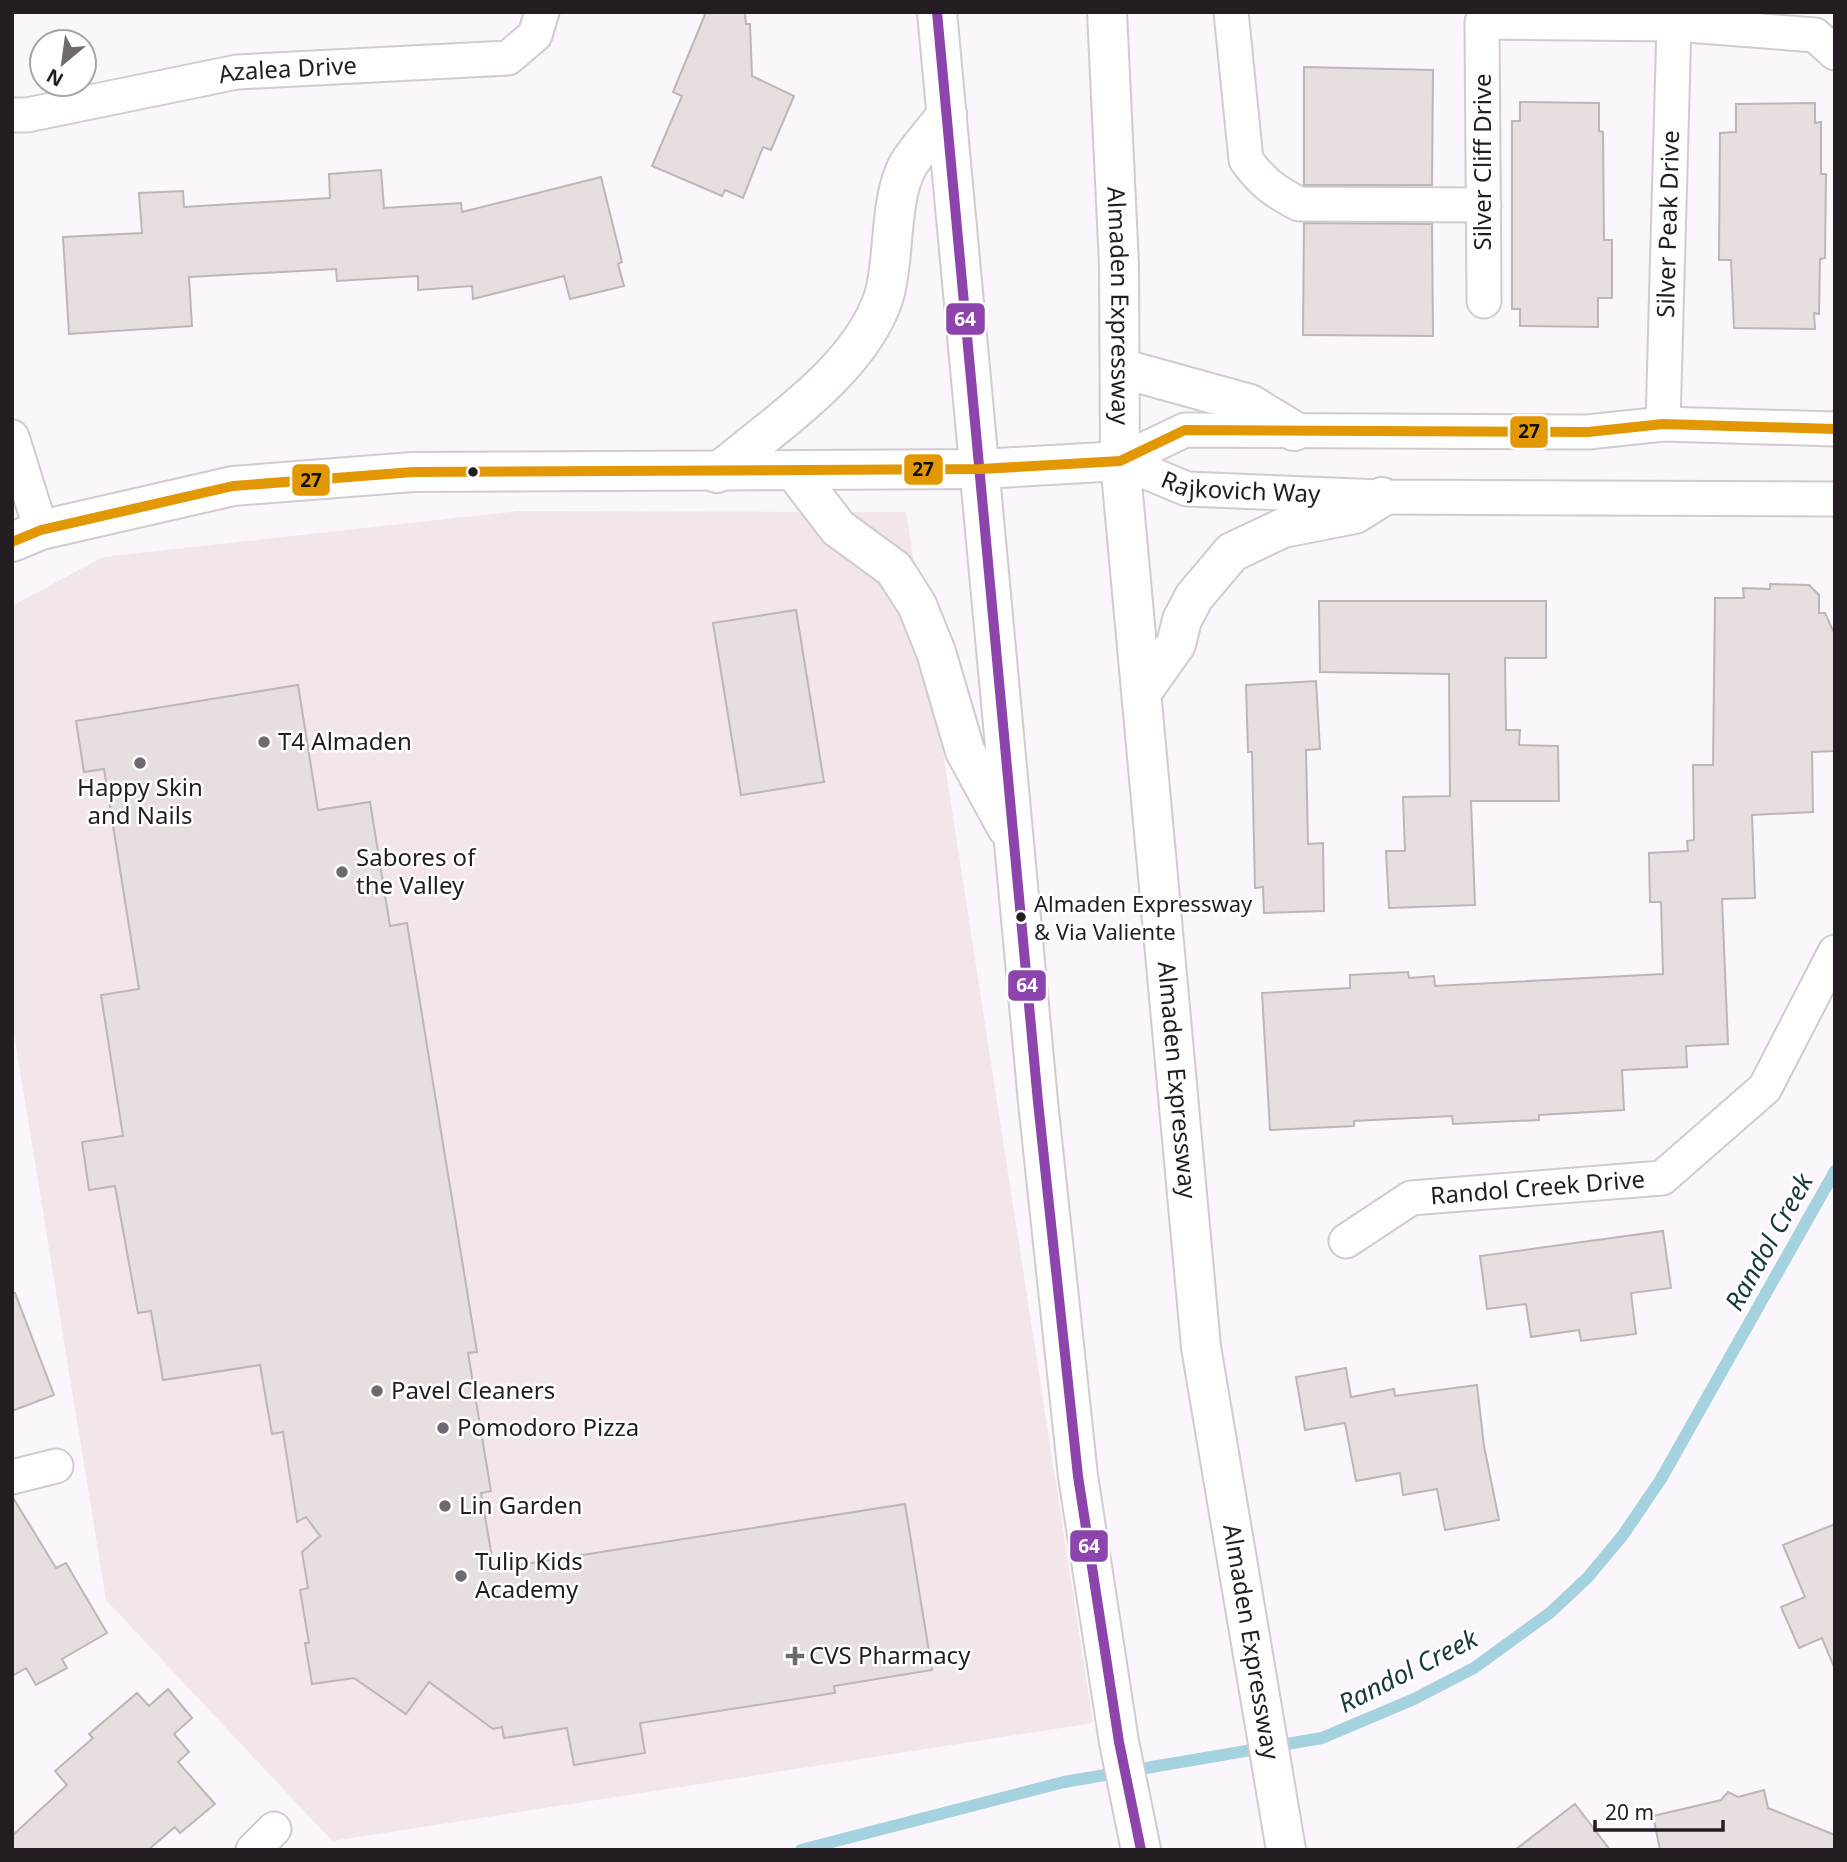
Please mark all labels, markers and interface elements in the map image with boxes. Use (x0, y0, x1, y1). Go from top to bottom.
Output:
north arrow (28, 28, 98, 98)
street label: Azalea Drive (215, 48, 358, 90)
text: N (42, 63, 68, 93)
street label: Silver Cliff Drive (1465, 73, 1498, 251)
street label: Silver Peak Drive (1648, 130, 1686, 318)
street label: Almaden Expressway (1100, 186, 1138, 426)
line badge: 64 (945, 302, 986, 336)
text: 64 (954, 306, 976, 332)
line badge: 27 (1509, 415, 1549, 449)
text: 27 (1518, 418, 1540, 444)
line badge: 27 (903, 453, 944, 486)
text: 27 (912, 456, 934, 482)
street label: Rajkovich Way (1157, 462, 1322, 509)
line badge: 27 (291, 463, 331, 497)
unlabelled marker (466, 465, 480, 479)
text: 27 (300, 467, 322, 493)
place label: T4 Almaden (278, 724, 412, 757)
marker: T4 Almaden (256, 734, 272, 750)
marker: Happy Skin and Nails (132, 755, 148, 771)
place label: Happy Skin and Nails (77, 770, 203, 831)
place label: Sabores of the Valley (356, 840, 477, 901)
marker: Sabores of the Valley (334, 864, 350, 880)
place label: Almaden Expressway & Via Valiente (1034, 888, 1253, 946)
marker: Almaden Expressway & Via Valiente (1014, 910, 1028, 924)
street label: Almaden Expressway (1151, 960, 1205, 1201)
line badge: 64 (1007, 969, 1047, 1002)
text: 64 (1016, 972, 1038, 998)
street label: Randol Creek Drive (1429, 1161, 1646, 1211)
water label: Randol Creek (1716, 1165, 1821, 1317)
place label: Pavel Cleaners (391, 1373, 555, 1406)
marker: Pavel Cleaners (369, 1383, 385, 1399)
place label: Pomodoro Pizza (457, 1410, 639, 1443)
marker: Pomodoro Pizza (435, 1420, 451, 1436)
place label: Lin Garden (459, 1488, 582, 1521)
marker: Lin Garden (437, 1498, 453, 1514)
street label: Almaden Expressway (1216, 1521, 1289, 1763)
line badge: 64 (1069, 1529, 1109, 1563)
text: 64 (1078, 1533, 1100, 1559)
place label: Tulip Kids Academy (475, 1544, 583, 1605)
marker: Tulip Kids Academy (453, 1568, 469, 1584)
water label: Randol Creek (1332, 1619, 1484, 1721)
place label: CVS Pharmacy (809, 1638, 971, 1671)
marker: CVS Pharmacy (787, 1648, 803, 1664)
scale bar (1595, 1788, 1723, 1832)
text: 20 m (1605, 1798, 1654, 1826)

